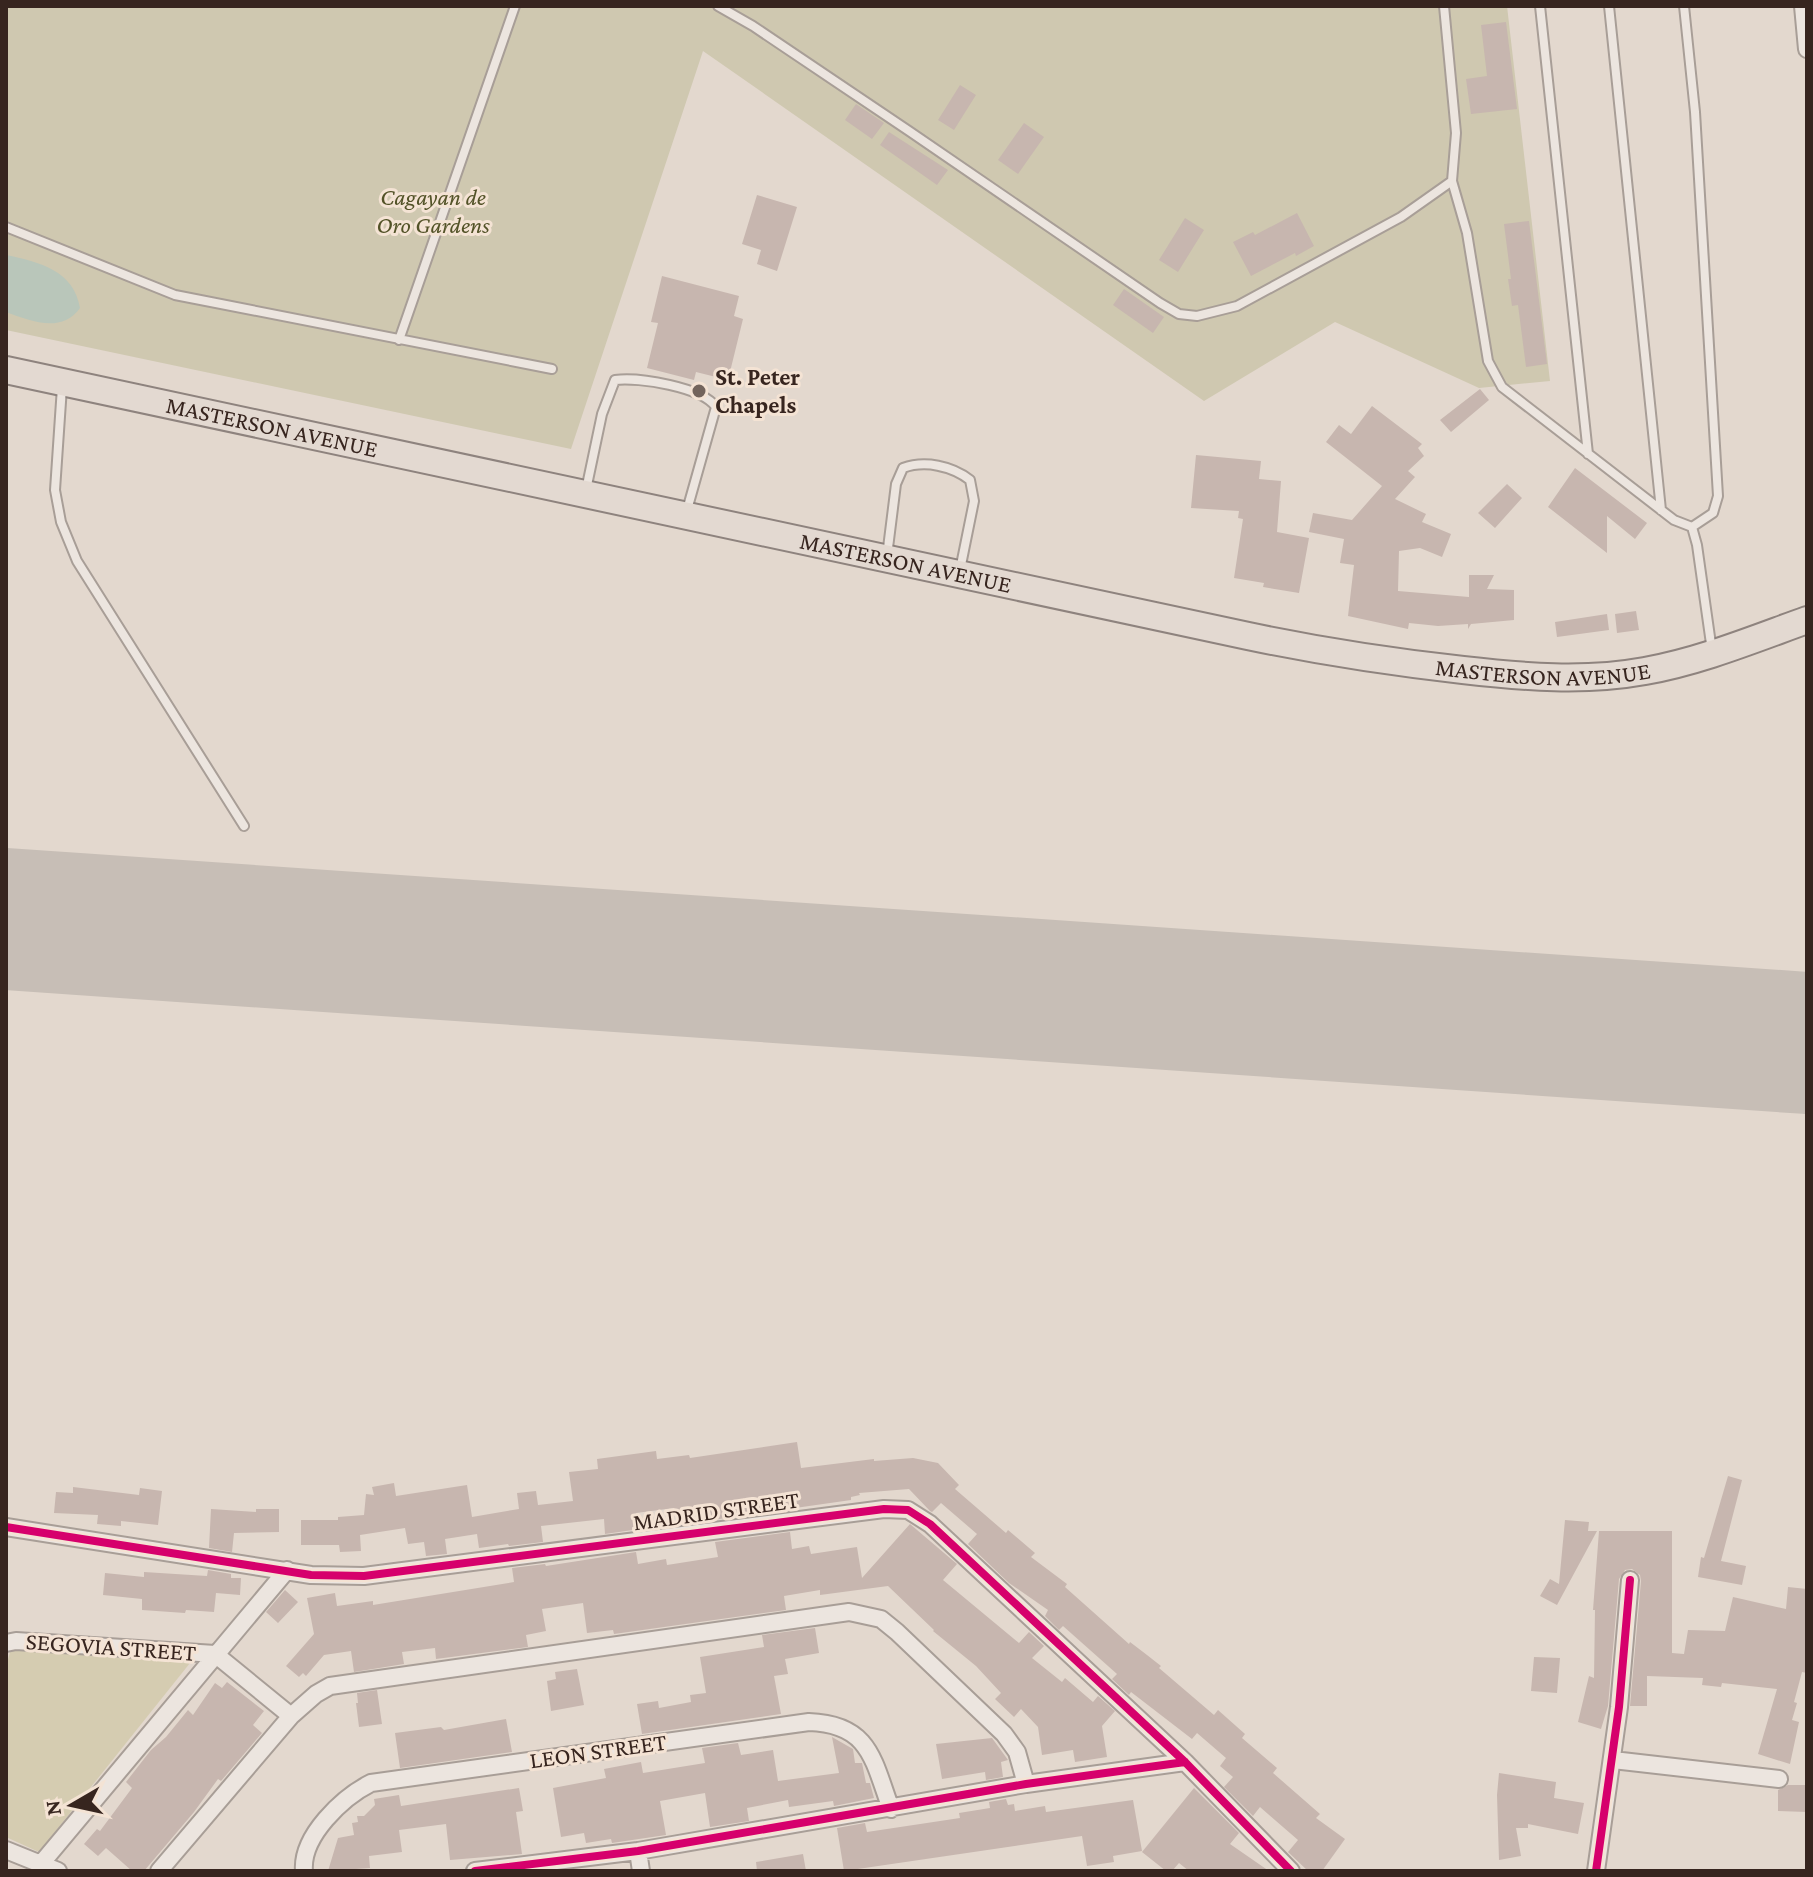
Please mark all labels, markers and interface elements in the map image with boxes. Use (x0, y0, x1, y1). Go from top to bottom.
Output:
park label: Cagayan de Oro Gardens (376, 183, 490, 238)
place label: St. Peter Chapels (715, 363, 800, 418)
marker: St. Peter Chapels (690, 382, 708, 400)
street label: MASTERSON AVENUE (164, 391, 380, 462)
street label: MASTERSON AVENUE (797, 526, 1014, 598)
street label: MASTERSON AVENUE (1434, 653, 1652, 690)
street label: MADRID STREET (631, 1486, 801, 1536)
street label: SEGOVIA STREET (25, 1627, 197, 1666)
street label: LEON STREET (528, 1728, 668, 1773)
north arrow (32, 1765, 112, 1845)
text: N (39, 1799, 66, 1817)

